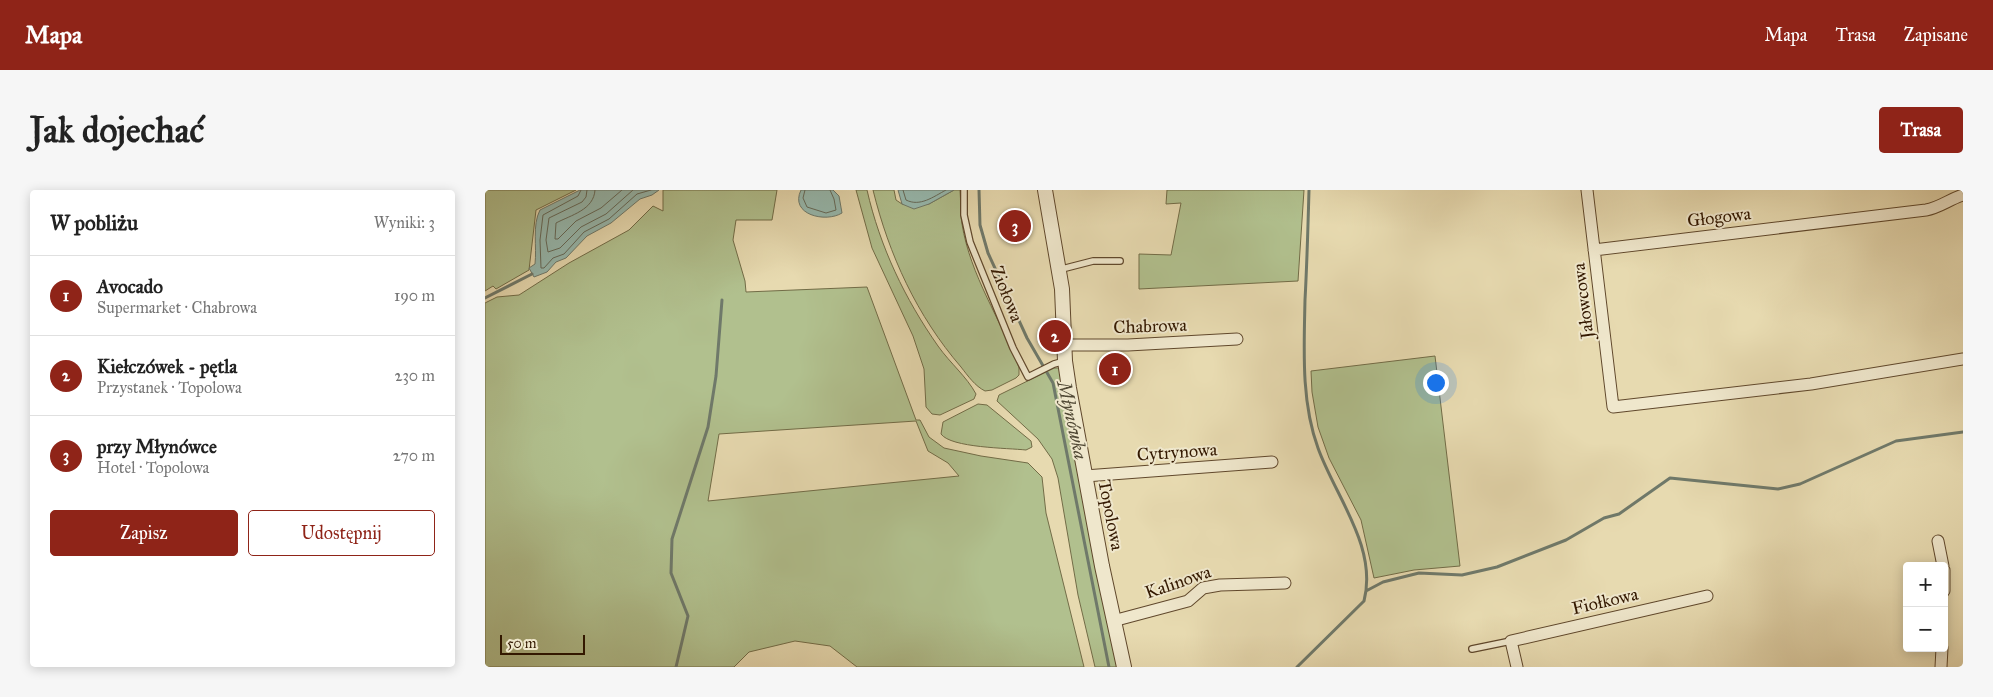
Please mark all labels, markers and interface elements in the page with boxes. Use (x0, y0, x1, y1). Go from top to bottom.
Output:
text: Mapa (25, 20, 82, 50)
text: Mapa (1765, 24, 1807, 46)
text: Trasa (1835, 24, 1876, 46)
text: Zapisane (1904, 24, 1968, 46)
button: Trasa (1879, 107, 1963, 153)
text: Jak dojechać (30, 109, 204, 152)
street label: Głogowa (1686, 202, 1753, 233)
pin: 3 (999, 207, 1031, 245)
text: W pobliżu (50, 210, 138, 236)
text: Wyniki: 3 (374, 213, 435, 232)
street label: Jałowcowa (1567, 261, 1600, 342)
street label: Ziołowa (986, 263, 1028, 326)
text: Avocado (97, 275, 163, 298)
text: 1 (63, 286, 69, 305)
text: 190 m (394, 286, 435, 305)
text: Supermarket · Chabrowa (97, 298, 257, 317)
street label: Chabrowa (1113, 314, 1188, 338)
pin: 2 (1039, 317, 1071, 355)
pin: 1 (1099, 350, 1131, 388)
text: Kiełczówek - pętla (97, 355, 237, 378)
text: 2 (62, 366, 70, 385)
text: 230 m (395, 366, 435, 385)
your location (1423, 370, 1449, 396)
water label: Młynówka (1052, 377, 1093, 462)
text: Przystanek · Topolowa (97, 378, 242, 397)
text: przy Młynówce (97, 435, 217, 458)
street label: Cytrynowa (1136, 438, 1218, 466)
text: 3 (63, 446, 69, 465)
text: 270 m (393, 446, 435, 465)
text: Hotel · Topolowa (97, 458, 209, 477)
street label: Topolowa (1093, 478, 1129, 553)
button: Zapisz (50, 510, 238, 556)
button: Udostępnij (248, 510, 435, 556)
street label: Kalinowa (1142, 560, 1214, 604)
map controls (1903, 562, 1948, 652)
button: + (1903, 562, 1948, 607)
street label: Fiołkowa (1570, 583, 1641, 619)
button: − (1903, 607, 1948, 652)
scale bar (500, 632, 585, 655)
text: 50 m (507, 635, 536, 652)

